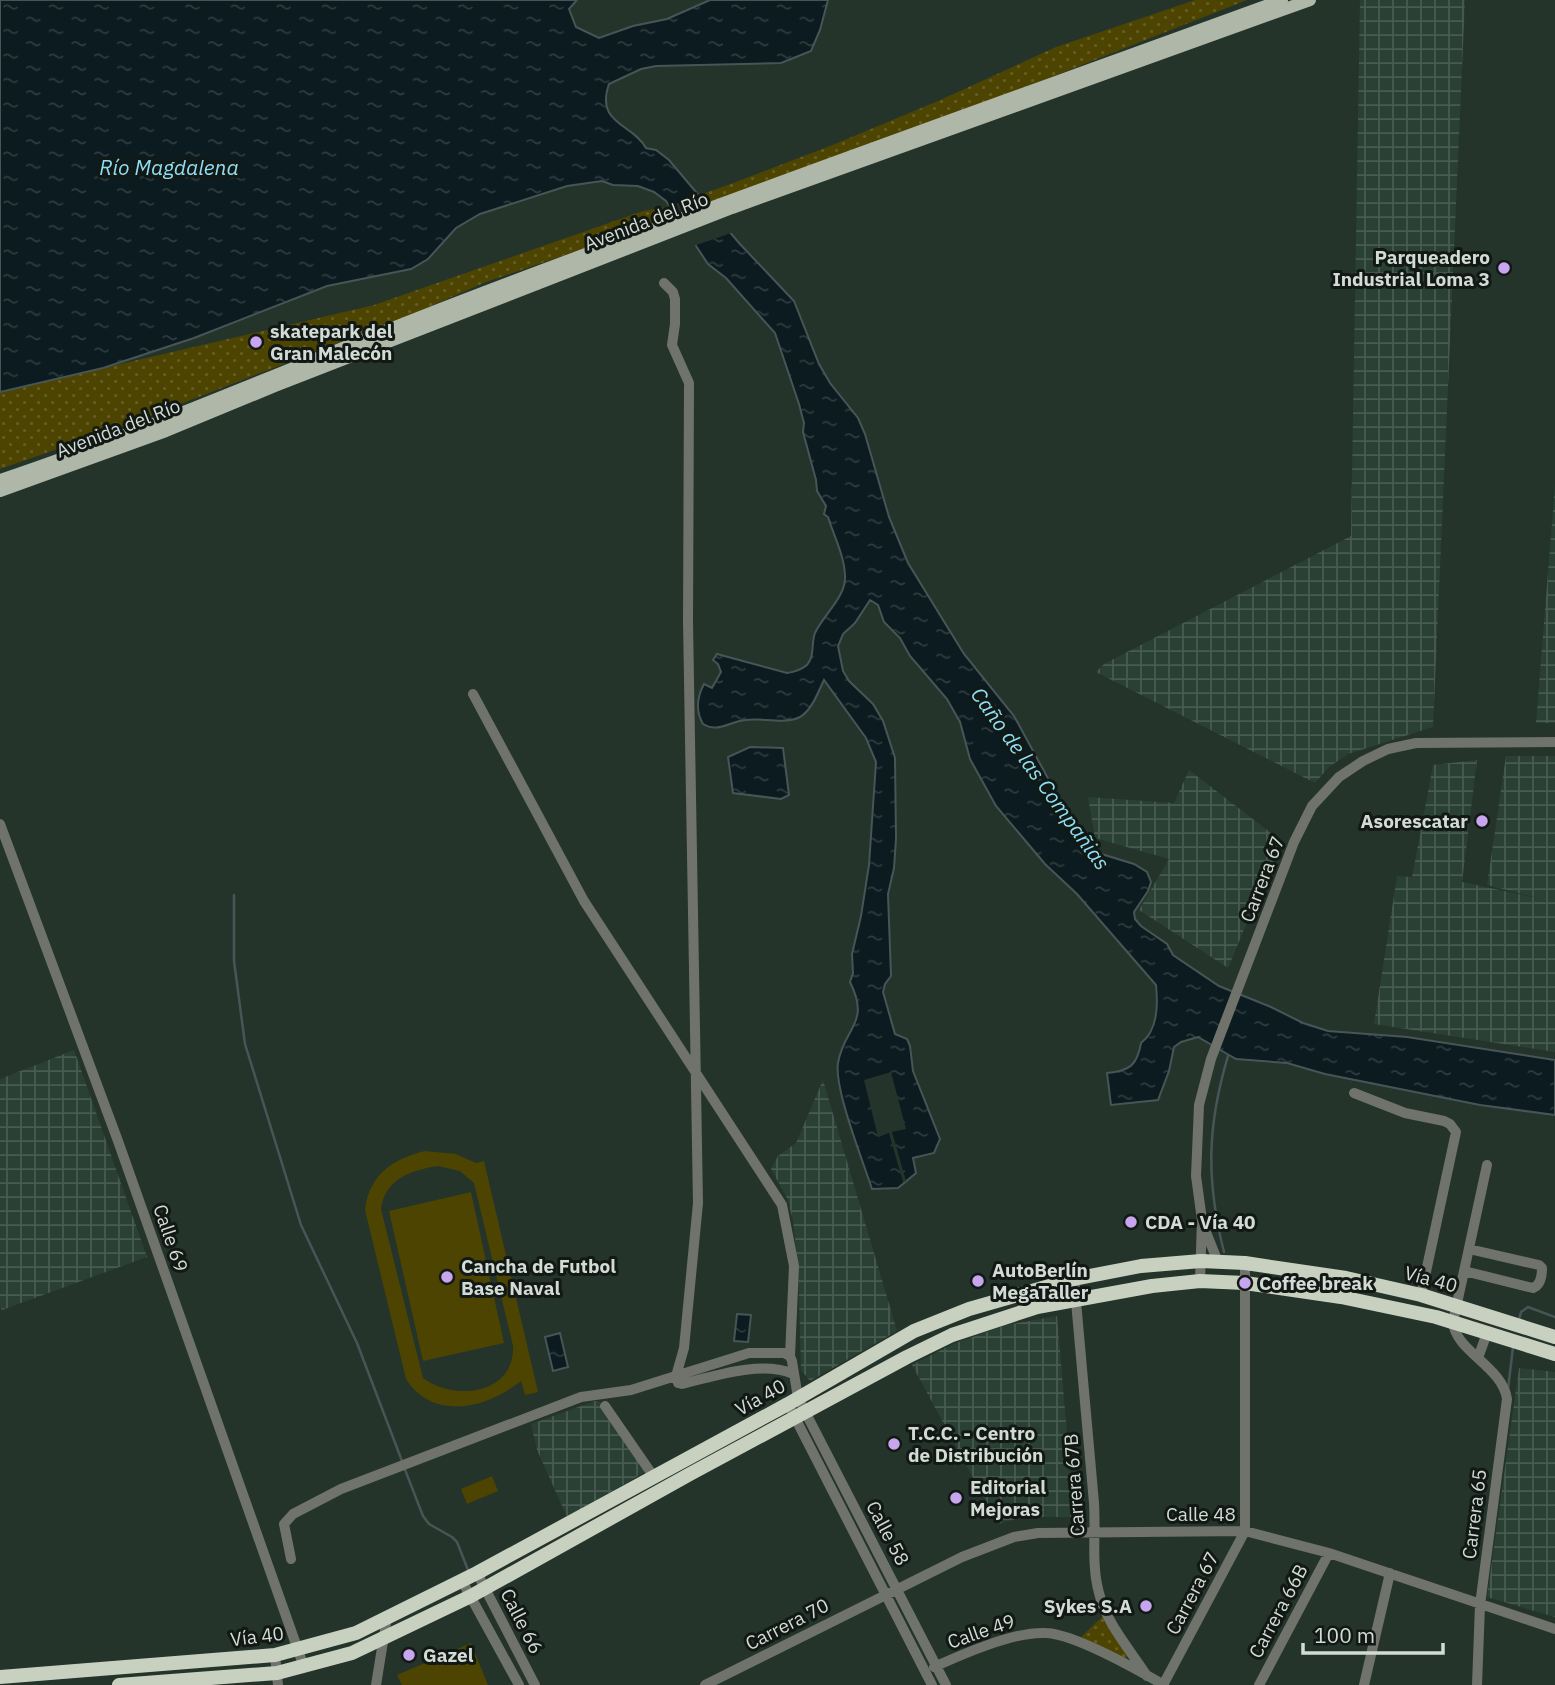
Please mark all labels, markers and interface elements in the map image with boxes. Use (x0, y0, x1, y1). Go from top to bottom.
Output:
water label: Río Magdalena (99, 153, 239, 181)
street label: Avenida del Río (580, 186, 712, 256)
place label: Parqueadero Industrial Loma 3 (1332, 245, 1490, 291)
marker: Parqueadero Industrial Loma 3 (1496, 260, 1512, 276)
place label: skatepark del Gran Malecón (270, 319, 393, 365)
marker: skatepark del Gran Malecón (248, 334, 264, 350)
street label: Avenida del Río (52, 393, 184, 463)
water label: Caño de las Compañias (965, 681, 1117, 875)
place label: Asorescatar (1361, 809, 1468, 833)
marker: Asorescatar (1474, 813, 1490, 829)
street label: Carrera 67 (1235, 832, 1289, 926)
street label: Calle 69 (148, 1201, 194, 1275)
place label: CDA - Vía 40 (1145, 1210, 1255, 1234)
marker: CDA - Vía 40 (1123, 1214, 1139, 1230)
place label: Cancha de Futbol Base Naval (461, 1254, 616, 1300)
place label: AutoBerlín MegaTaller (992, 1258, 1089, 1304)
street label: Vía 40 (1402, 1260, 1460, 1298)
marker: Cancha de Futbol Base Naval (439, 1269, 455, 1285)
place label: Coffee break (1259, 1271, 1373, 1295)
marker: AutoBerlín MegaTaller (970, 1273, 986, 1289)
marker: Coffee break (1237, 1275, 1253, 1291)
street label: Vía 40 (731, 1373, 789, 1421)
place label: T.C.C. - Centro de Distribución (908, 1421, 1043, 1467)
street label: Carrera 67B (1058, 1433, 1090, 1537)
marker: T.C.C. - Centro de Distribución (886, 1436, 902, 1452)
street label: Carrera 65 (1457, 1468, 1491, 1560)
place label: Editorial Mejoras (970, 1475, 1046, 1521)
marker: Editorial Mejoras (948, 1490, 964, 1506)
street label: Calle 58 (861, 1497, 915, 1569)
street label: Calle 48 (1166, 1502, 1236, 1526)
street label: Carrera 67 (1160, 1547, 1224, 1639)
street label: Carrera 66B (1243, 1560, 1313, 1662)
street label: Calle 66 (495, 1584, 549, 1658)
street label: Carrera 70 (741, 1593, 833, 1655)
place label: Sykes S.A (1044, 1594, 1132, 1618)
marker: Sykes S.A (1138, 1598, 1154, 1614)
street label: Calle 49 (944, 1608, 1018, 1654)
scale bar (1303, 1612, 1443, 1656)
street label: Vía 40 (229, 1621, 285, 1651)
text: 100 m (1314, 1621, 1375, 1649)
place label: Gazel (423, 1643, 474, 1667)
marker: Gazel (401, 1647, 417, 1663)

